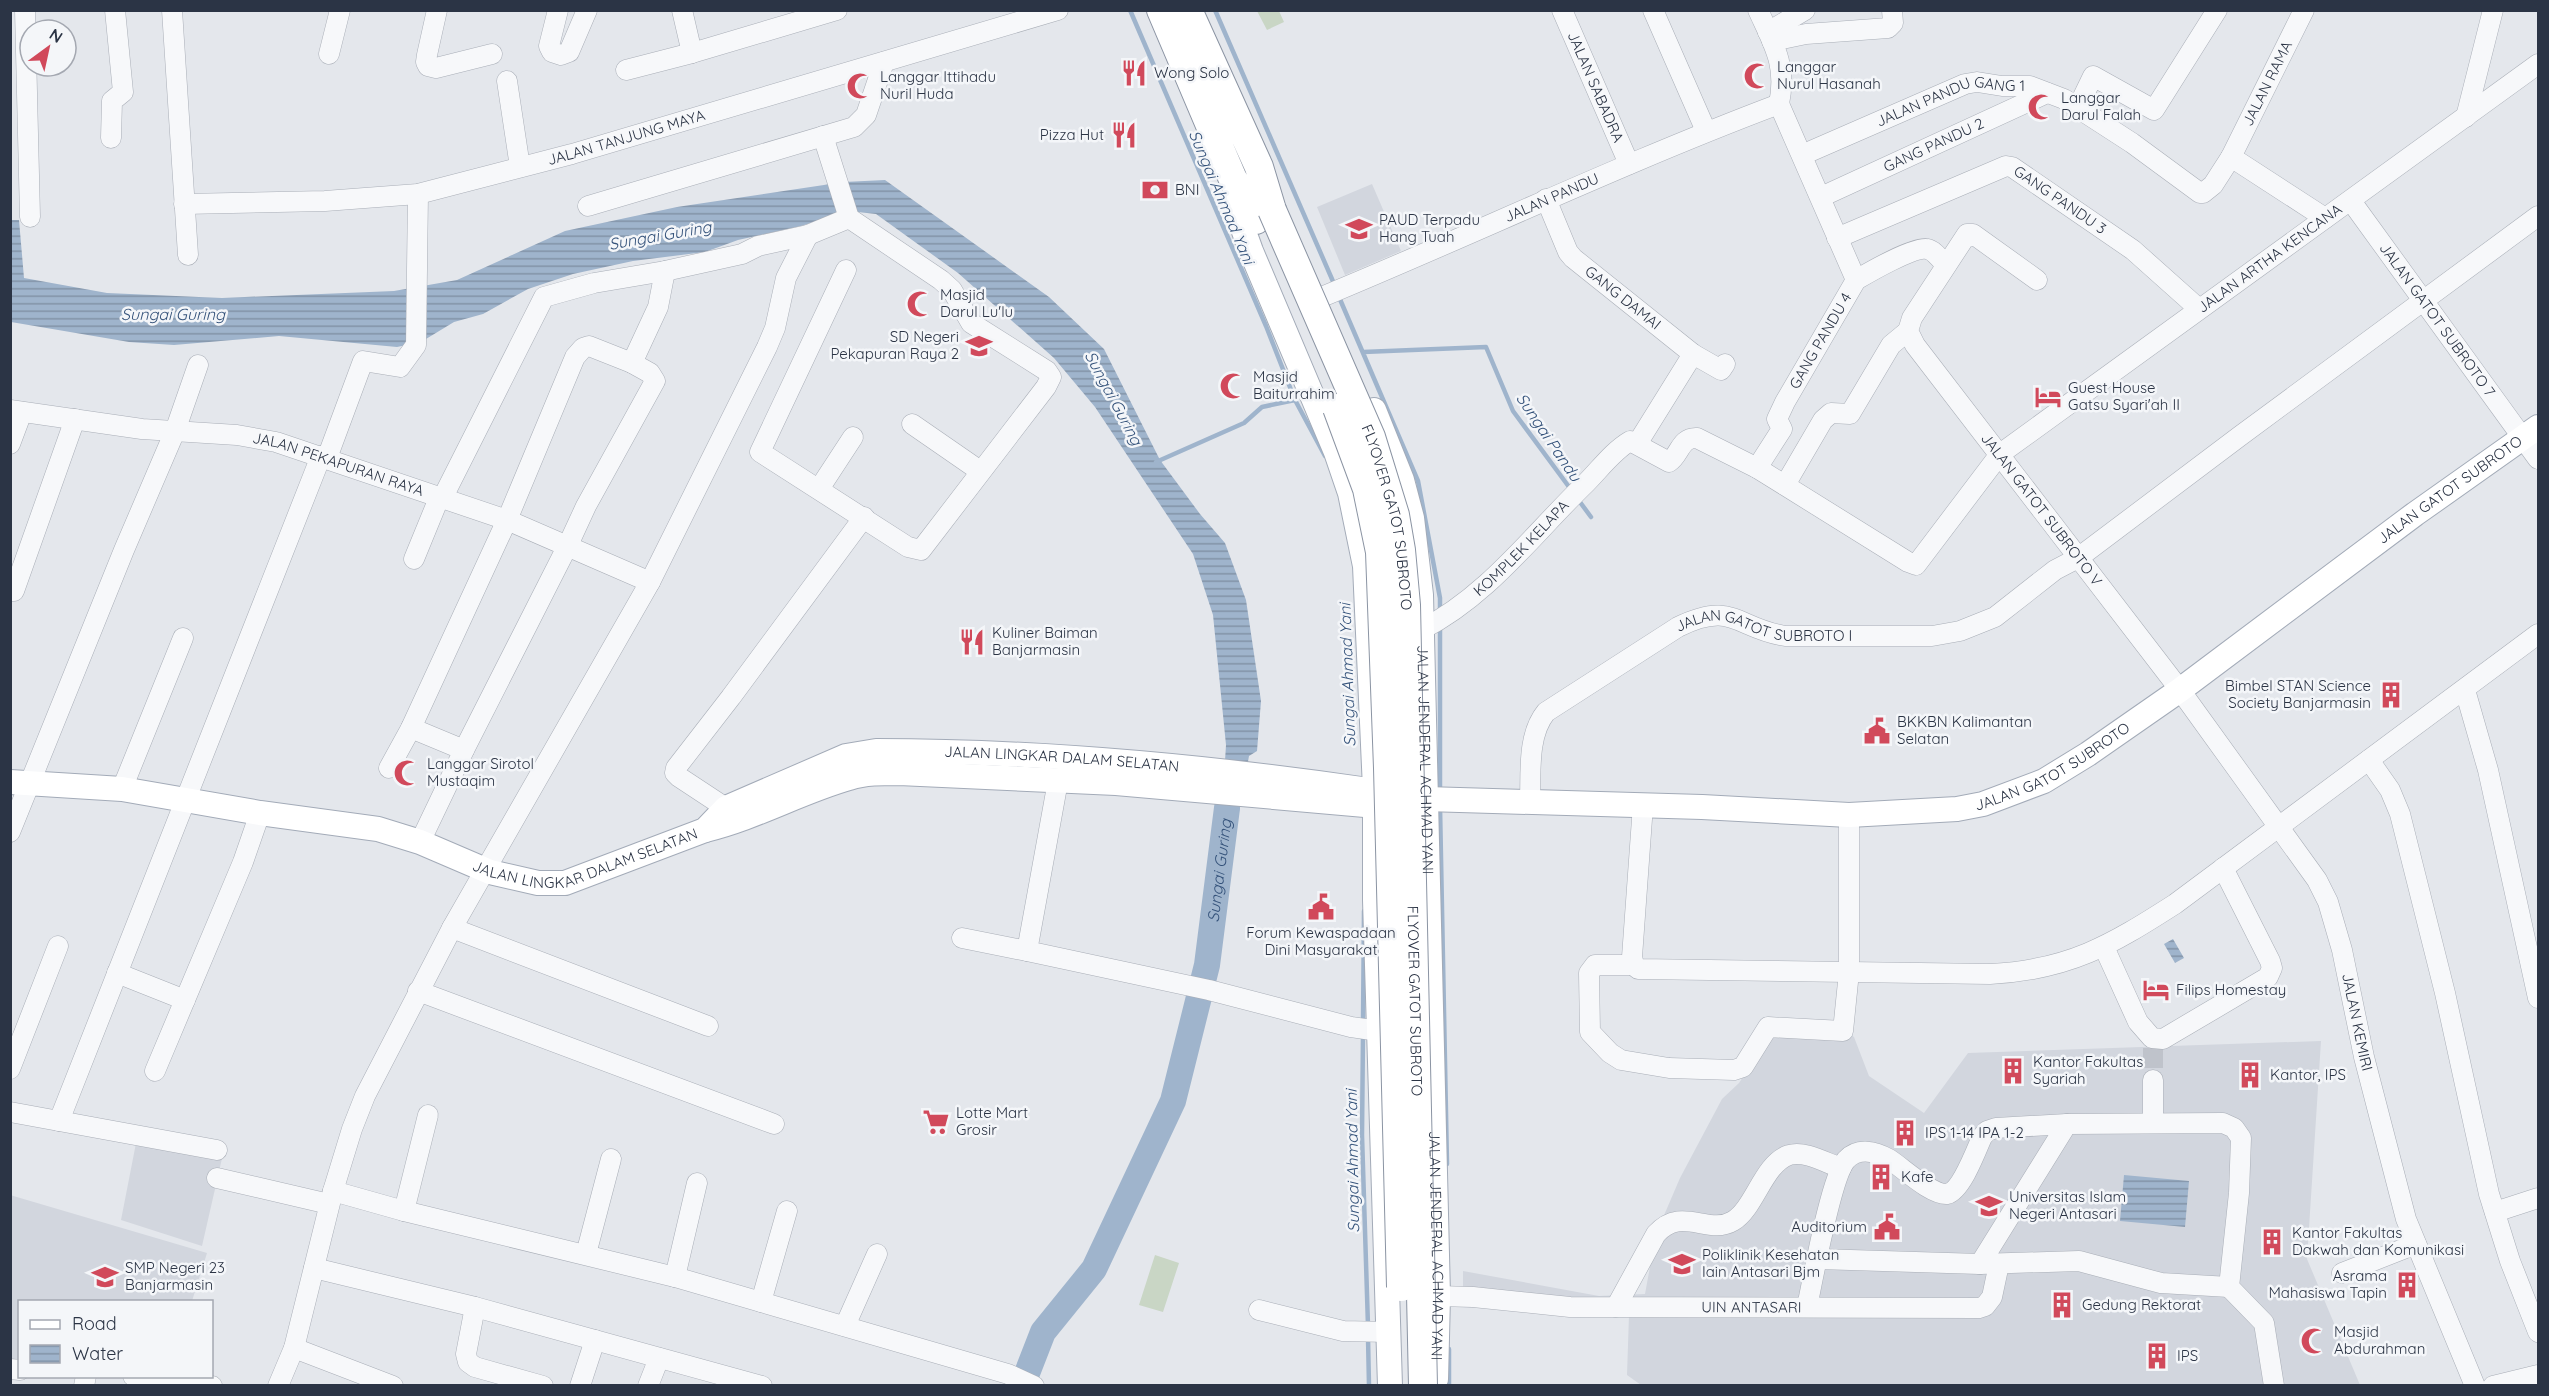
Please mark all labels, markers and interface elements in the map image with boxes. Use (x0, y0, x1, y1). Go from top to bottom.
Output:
north arrow (18, 18, 78, 78)
text: N (46, 24, 67, 47)
street label: JALAN SABADRA (1564, 28, 1629, 145)
street label: JALAN RAMA (2238, 37, 2296, 129)
place label: Langgar Nurul Hasanah (1777, 57, 1881, 93)
restaurant icon: Wong Solo (1119, 58, 1149, 88)
mosque icon: Langgar Nurul Hasanah (1742, 61, 1772, 91)
place label: Wong Solo (1154, 63, 1229, 82)
place label: Langgar Ittihadu Nuril Huda (880, 67, 996, 103)
mosque icon: Langgar Ittihadu Nuril Huda (845, 71, 875, 101)
street label: JALAN PANDU GANG 1 (1873, 72, 2025, 131)
place label: Langgar Darul Falah (2061, 88, 2141, 124)
mosque icon: Langgar Darul Falah (2026, 92, 2056, 122)
street label: JALAN TANJUNG MAYA (545, 105, 707, 169)
street label: GANG PANDU 2 (1880, 113, 1987, 176)
restaurant icon: Pizza Hut (1109, 120, 1139, 150)
place label: Pizza Hut (1040, 125, 1104, 144)
water label: Sungai Ahmad Yani (1185, 127, 1260, 268)
street label: GANG PANDU 3 (2010, 161, 2110, 238)
street label: JALAN PANDU (1501, 168, 1602, 226)
bank icon: BNI (1140, 175, 1170, 205)
place label: BNI (1175, 180, 1199, 199)
street label: JALAN ARTHA KENCANA (2194, 199, 2346, 317)
place label: PAUD Terpadu Hang Tuah (1379, 210, 1480, 246)
school or university icon: PAUD Terpadu Hang Tuah (1344, 214, 1374, 244)
water label: Sungai Guring (607, 216, 714, 254)
street label: JALAN GATOT SUBROTO 7 (2376, 239, 2500, 401)
street label: GANG DAMAI (1581, 261, 1665, 334)
place label: Masjid Darul Lu'lu (940, 285, 1013, 321)
mosque icon: Masjid Darul Lu'lu (905, 289, 935, 319)
street label: GANG PANDU 4 (1785, 289, 1856, 392)
water label: Sungai Guring (121, 304, 226, 324)
place label: SD Negeri Pekapuran Raya 2 (830, 327, 959, 363)
school or university icon: SD Negeri Pekapuran Raya 2 (964, 331, 994, 361)
water label: Sungai Guring (1081, 347, 1148, 449)
place label: Masjid Baiturrahim (1253, 367, 1335, 403)
mosque icon: Masjid Baiturrahim (1218, 371, 1248, 401)
place label: Guest House Gatsu Syari'ah II (2068, 378, 2180, 414)
hotel icon: Guest House Gatsu Syari'ah II (2033, 382, 2063, 412)
water label: Sungai Pandu (1512, 389, 1586, 486)
street label: FLYOVER GATOT SUBROTO (1358, 421, 1416, 611)
street label: JALAN PEKAPURAN RAYA (251, 428, 427, 500)
street label: JALAN GATOT SUBROTO V (1977, 429, 2107, 590)
street label: JALAN GATOT SUBROTO (2374, 431, 2526, 548)
street label: KOMPLEK KELAPA (1469, 496, 1573, 600)
water label: Sungai Ahmad Yani (1334, 601, 1359, 747)
street label: JALAN GATOT SUBROTO I (1672, 605, 1852, 645)
place label: Kuliner Baiman Banjarmasin (992, 623, 1098, 659)
restaurant icon: Kuliner Baiman Banjarmasin (957, 627, 987, 657)
street label: JALAN JENDERAL ACHMAD YANI (1413, 645, 1438, 875)
place label: Bimbel STAN Science Society Banjarmasin (2225, 676, 2371, 712)
building icon: Bimbel STAN Science Society Banjarmasin (2376, 680, 2406, 710)
place label: BKKBN Kalimantan Selatan (1897, 712, 2032, 748)
public building icon: BKKBN Kalimantan Selatan (1862, 716, 1892, 746)
street label: JALAN GATOT SUBROTO (1973, 718, 2133, 814)
street label: JALAN LINGKAR DALAM SELATAN (944, 742, 1180, 776)
place label: Langgar Sirotol Mustaqim (427, 754, 534, 790)
mosque icon: Langgar Sirotol Mustaqim (392, 758, 422, 788)
water label: Sungai Guring (1203, 817, 1236, 923)
street label: JALAN LINGKAR DALAM SELATAN (470, 824, 700, 892)
public building icon: Forum Kewaspadaan Dini Masyarakat (1306, 892, 1336, 922)
street label: FLYOVER GATOT SUBROTO (1404, 905, 1427, 1096)
place label: Forum Kewaspadaan Dini Masyarakat (1246, 923, 1396, 959)
street label: JALAN KEMIRI (2338, 971, 2377, 1073)
hotel icon: Filips Homestay (2141, 975, 2171, 1005)
place label: Filips Homestay (2176, 980, 2286, 999)
place label: Kantor Fakultas Syariah (2033, 1052, 2143, 1088)
building icon: Kantor Fakultas Syariah (1998, 1056, 2028, 1086)
building icon: Kantor, IPS (2235, 1060, 2265, 1090)
place label: Kantor, IPS (2270, 1065, 2346, 1084)
water label: Sungai Ahmad Yani (1341, 1088, 1363, 1233)
place label: Lotte Mart Grosir (956, 1103, 1028, 1139)
supermarket icon: Lotte Mart Grosir (921, 1107, 951, 1137)
building icon: IPS 1-14 IPA 1-2 (1890, 1118, 1920, 1148)
place label: IPS 1-14 IPA 1-2 (1925, 1123, 2024, 1142)
street label: JALAN JENDERAL ACHMAD YANI (1425, 1131, 1448, 1361)
building icon: Kafe (1866, 1162, 1896, 1192)
place label: Kafe (1901, 1167, 1934, 1186)
place label: Universitas Islam Negeri Antasari (2009, 1187, 2126, 1223)
school or university icon: Universitas Islam Negeri Antasari (1974, 1191, 2004, 1221)
public building icon: Auditorium (1872, 1212, 1902, 1242)
place label: Auditorium (1791, 1217, 1867, 1236)
place label: Kantor Fakultas Dakwah dan Komunikasi (2292, 1223, 2464, 1259)
building icon: Kantor Fakultas Dakwah dan Komunikasi (2257, 1227, 2287, 1257)
place label: Poliklinik Kesehatan Iain Antasari Bjm (1702, 1245, 1839, 1281)
school or university icon: Poliklinik Kesehatan Iain Antasari Bjm (1667, 1249, 1697, 1279)
place label: SMP Negeri 23 Banjarmasin (125, 1258, 225, 1294)
school or university icon: SMP Negeri 23 Banjarmasin (90, 1262, 120, 1292)
place label: Asrama Mahasiswa Tapin (2268, 1266, 2387, 1302)
building icon: Asrama Mahasiswa Tapin (2392, 1270, 2422, 1300)
building icon: Gedung Rektorat (2047, 1290, 2077, 1320)
place label: Gedung Rektorat (2082, 1295, 2201, 1314)
street label: UIN ANTASARI (1701, 1297, 1802, 1317)
legend (18, 1300, 213, 1378)
text: Road (72, 1312, 117, 1335)
place label: Masjid Abdurahman (2334, 1322, 2425, 1358)
mosque icon: Masjid Abdurahman (2299, 1326, 2329, 1356)
building icon: IPS (2142, 1341, 2172, 1371)
text: Water (72, 1342, 123, 1365)
place label: IPS (2177, 1346, 2198, 1365)

